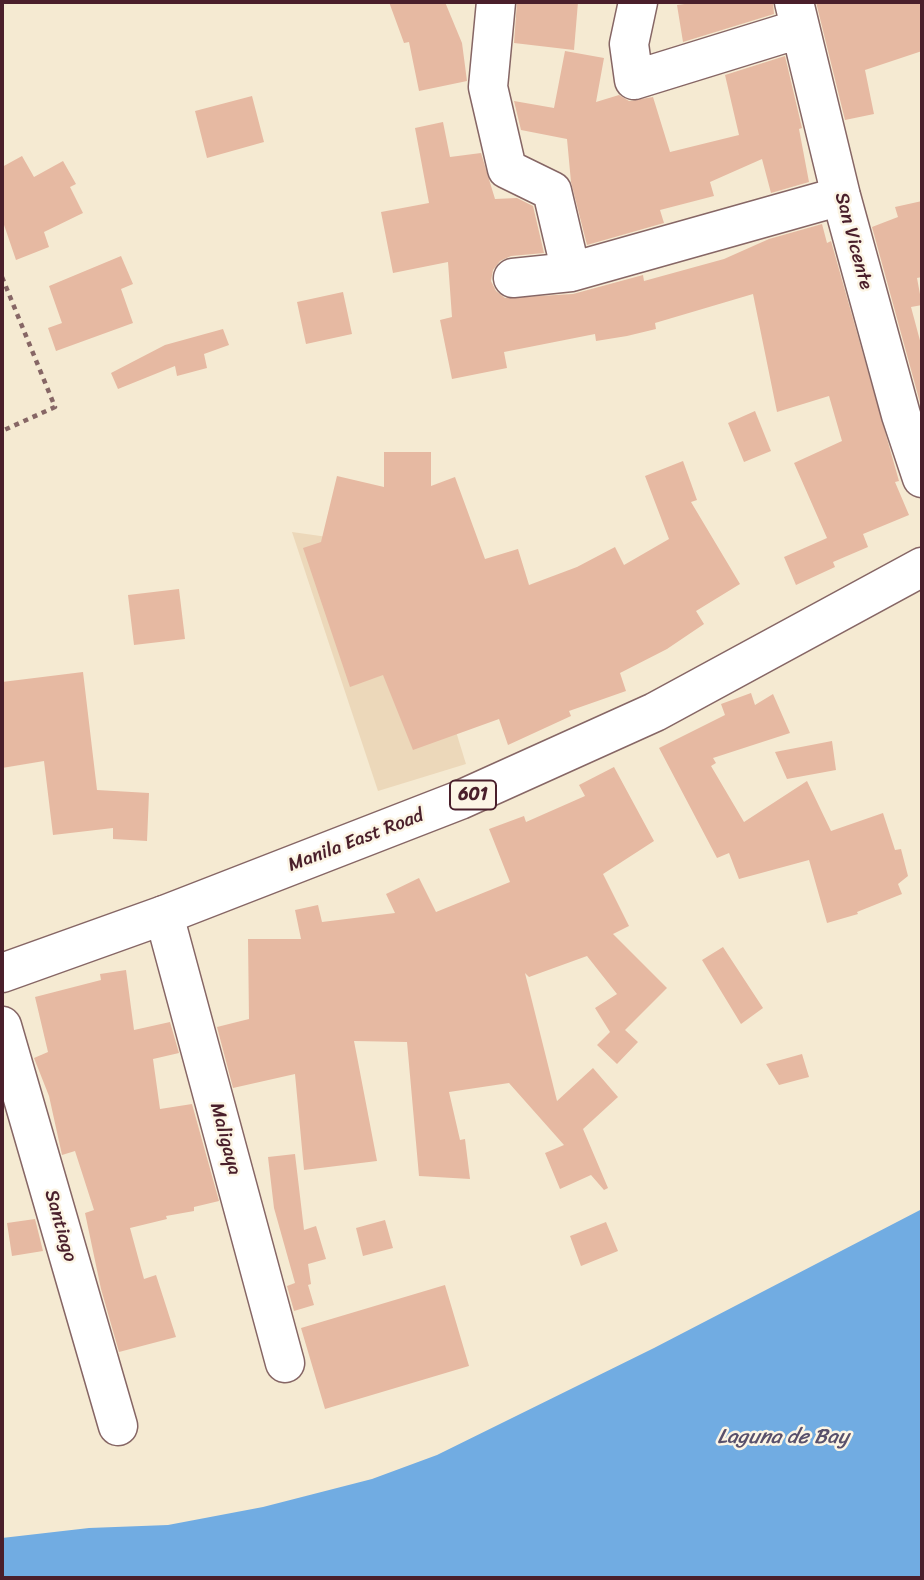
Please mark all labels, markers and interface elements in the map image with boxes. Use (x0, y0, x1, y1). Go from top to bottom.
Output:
street label: San Vicente (829, 190, 877, 292)
road number: 601 (450, 780, 496, 810)
street label: Manila East Road (285, 805, 427, 877)
street label: Maligaya (204, 1100, 246, 1178)
street label: Santiago (39, 1187, 81, 1265)
water label: Laguna de Bay (717, 1425, 849, 1451)

